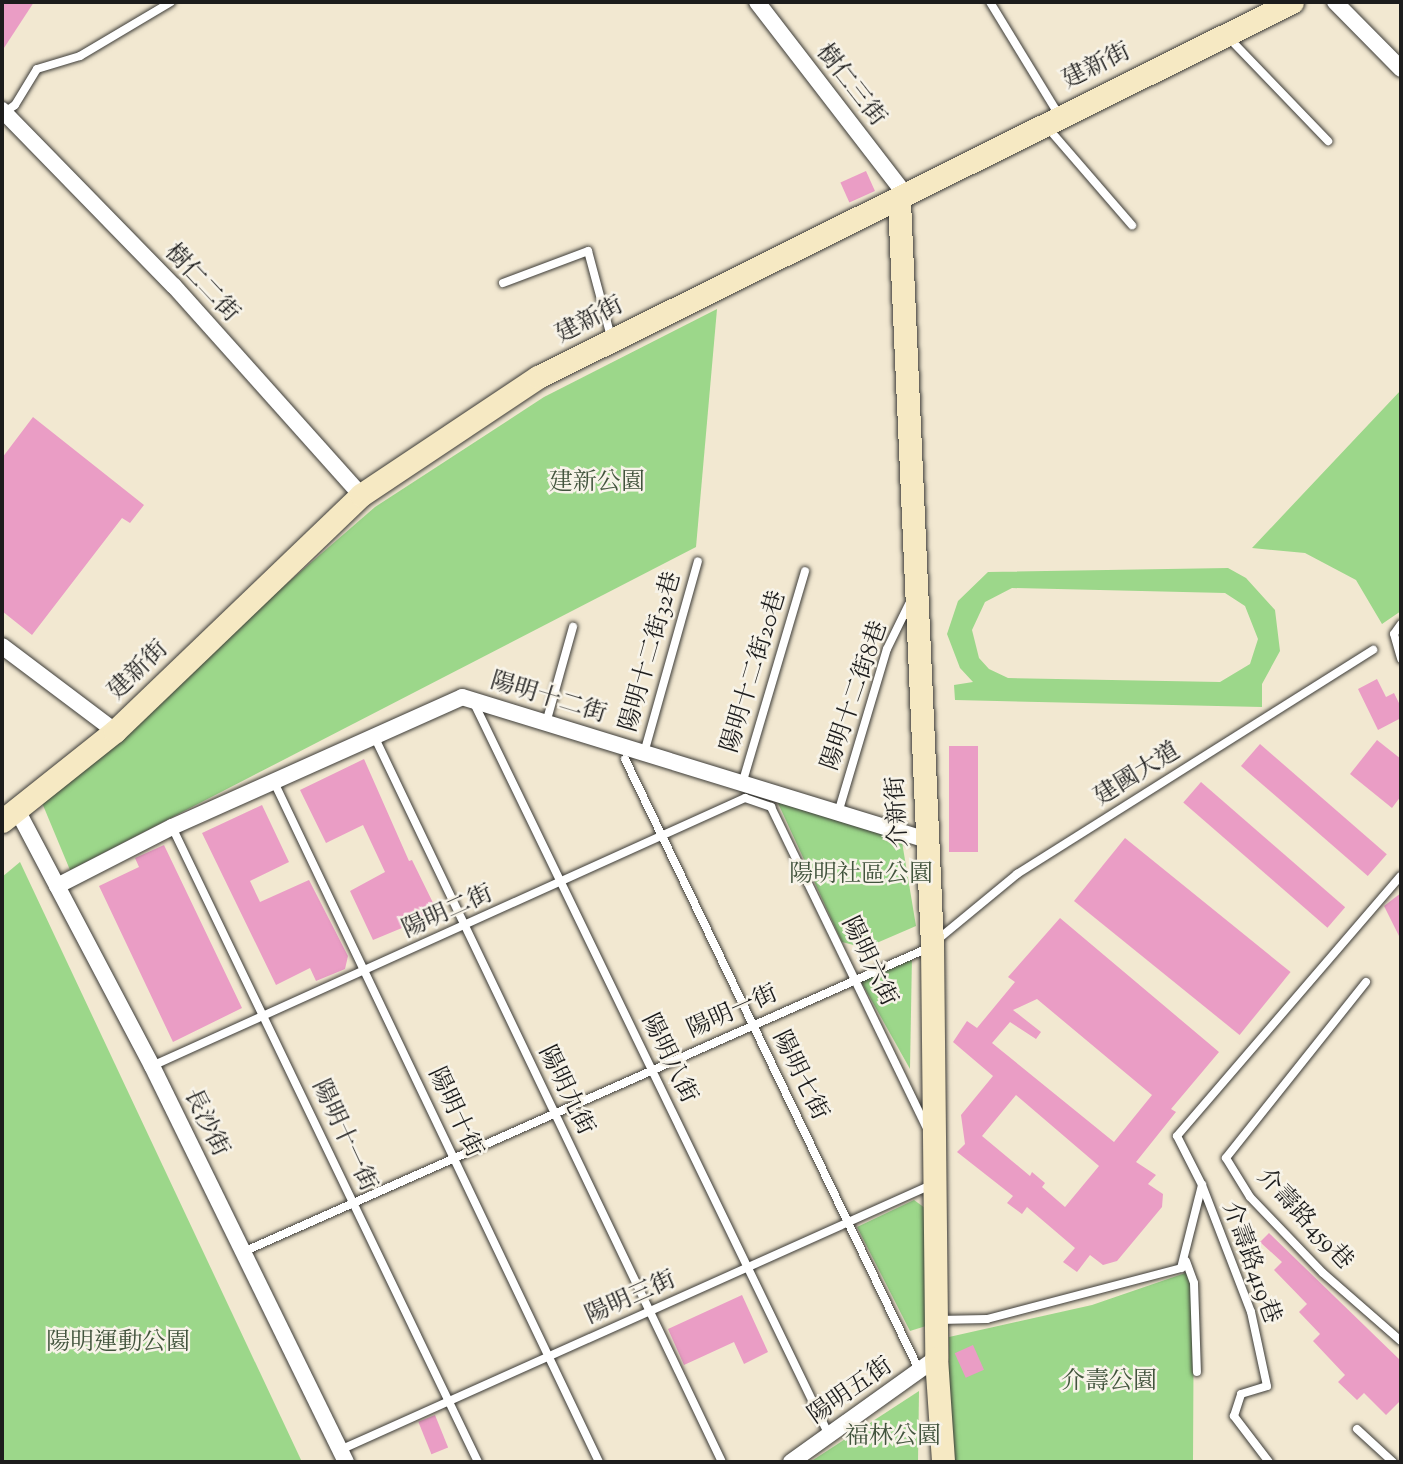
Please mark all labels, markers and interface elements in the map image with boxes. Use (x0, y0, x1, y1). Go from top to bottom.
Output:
street label: 建新街 (1058, 38, 1136, 96)
street label: 樹仁三街 (809, 39, 891, 133)
street label: 樹仁二街 (158, 239, 244, 329)
street label: 建新街 (551, 292, 629, 350)
park label: 建新公園 (549, 470, 645, 498)
street label: 陽明十二街32巷 (615, 569, 689, 735)
street label: 陽明十二街20巷 (717, 587, 793, 757)
street label: 陽明十二街8巷 (817, 618, 895, 774)
street label: 建新街 (103, 636, 175, 706)
street label: 陽明十二街 (486, 668, 610, 730)
street label: 建國大道 (1090, 737, 1186, 813)
street label: 介新街 (883, 775, 915, 849)
park label: 陽明社區公園 (789, 862, 933, 890)
street label: 陽明二街 (398, 880, 498, 946)
street label: 陽明六街 (834, 913, 902, 1011)
street label: 陽明一街 (683, 980, 783, 1046)
street label: 陽明八街 (634, 1010, 702, 1108)
street label: 陽明七街 (765, 1027, 833, 1125)
street label: 陽明九街 (531, 1042, 599, 1140)
street label: 陽明十街 (421, 1063, 487, 1163)
street label: 陽明十一街 (305, 1076, 381, 1196)
street label: 長沙街 (176, 1084, 234, 1162)
street label: 介壽路459巷 (1250, 1163, 1358, 1277)
street label: 介壽路419巷 (1215, 1198, 1285, 1328)
street label: 陽明三街 (581, 1266, 681, 1332)
park label: 陽明運動公園 (46, 1330, 190, 1358)
street label: 陽明五街 (803, 1353, 899, 1431)
park label: 介壽公園 (1061, 1369, 1157, 1397)
park label: 福林公園 (845, 1424, 941, 1452)

